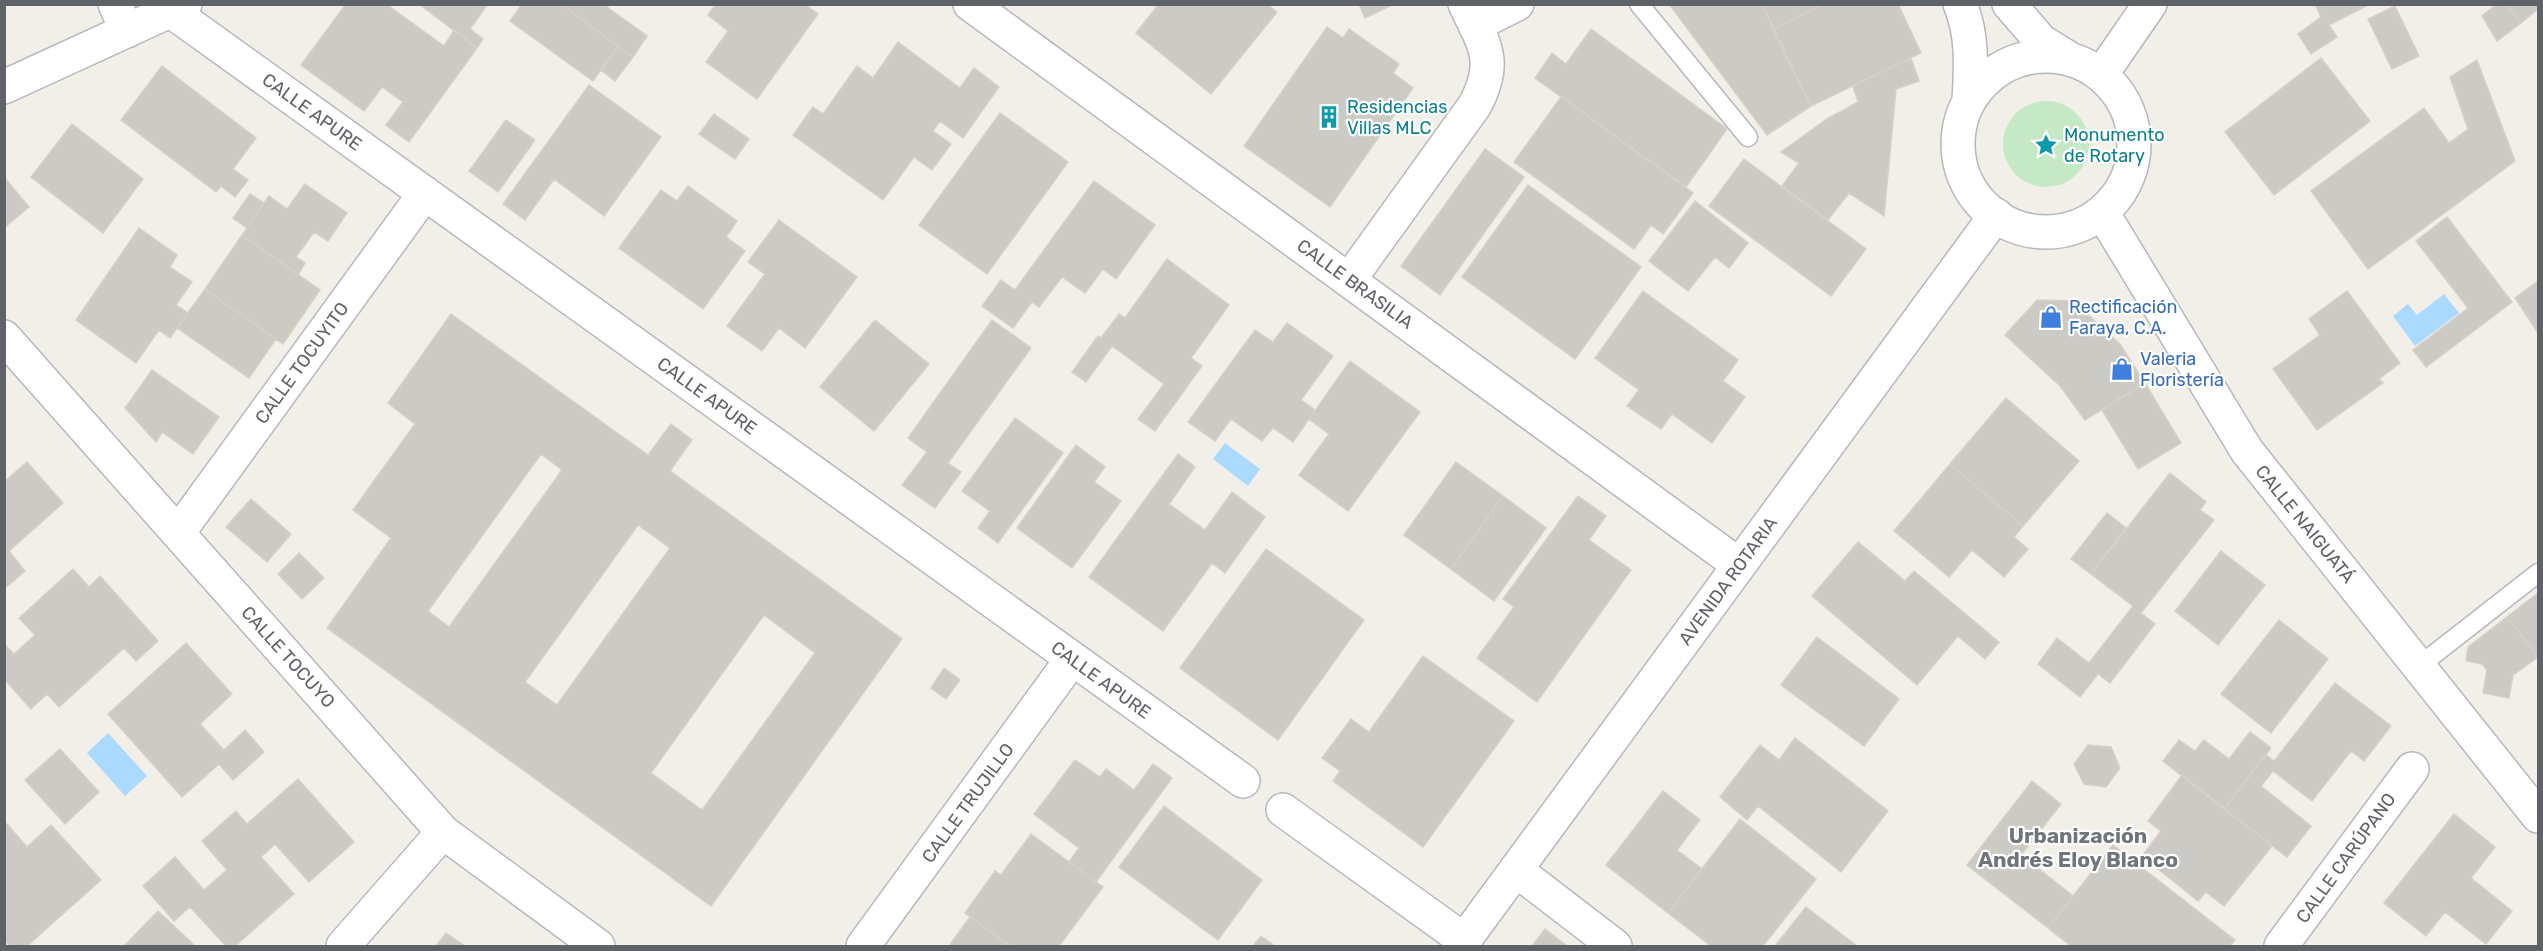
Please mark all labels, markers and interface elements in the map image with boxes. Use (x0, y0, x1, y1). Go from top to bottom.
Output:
street label: CALLE APURE (258, 68, 366, 156)
place label: Residencias Villas MLC (1347, 96, 1447, 139)
building icon: Residencias Villas MLC (1316, 104, 1342, 130)
place label: Monumento de Rotary (2064, 124, 2165, 167)
place icon: Monumento de Rotary (2033, 132, 2059, 158)
street label: CALLE BRASILIA (1293, 234, 1417, 334)
place label: Rectificación Faraya, C.A. (2069, 296, 2177, 339)
street label: CALLE TOCUYITO (251, 298, 353, 428)
shop icon: Rectificación Faraya, C.A. (2038, 304, 2064, 330)
place label: Valeria Floristería (2140, 348, 2224, 391)
street label: CALLE APURE (653, 352, 761, 440)
shop icon: Valeria Floristería (2109, 356, 2135, 382)
street label: CALLE NAIGUATÁ (2251, 461, 2359, 587)
street label: AVENIDA ROTARIA (1674, 513, 1782, 649)
street label: CALLE TOCUYO (237, 602, 339, 712)
street label: CALLE APURE (1047, 636, 1155, 724)
street label: CALLE TRUJILLO (917, 739, 1019, 867)
street label: CALLE CARÚPANO (2291, 789, 2401, 927)
district label: Urbanización Andrés Eloy Blanco (1978, 823, 2178, 872)

